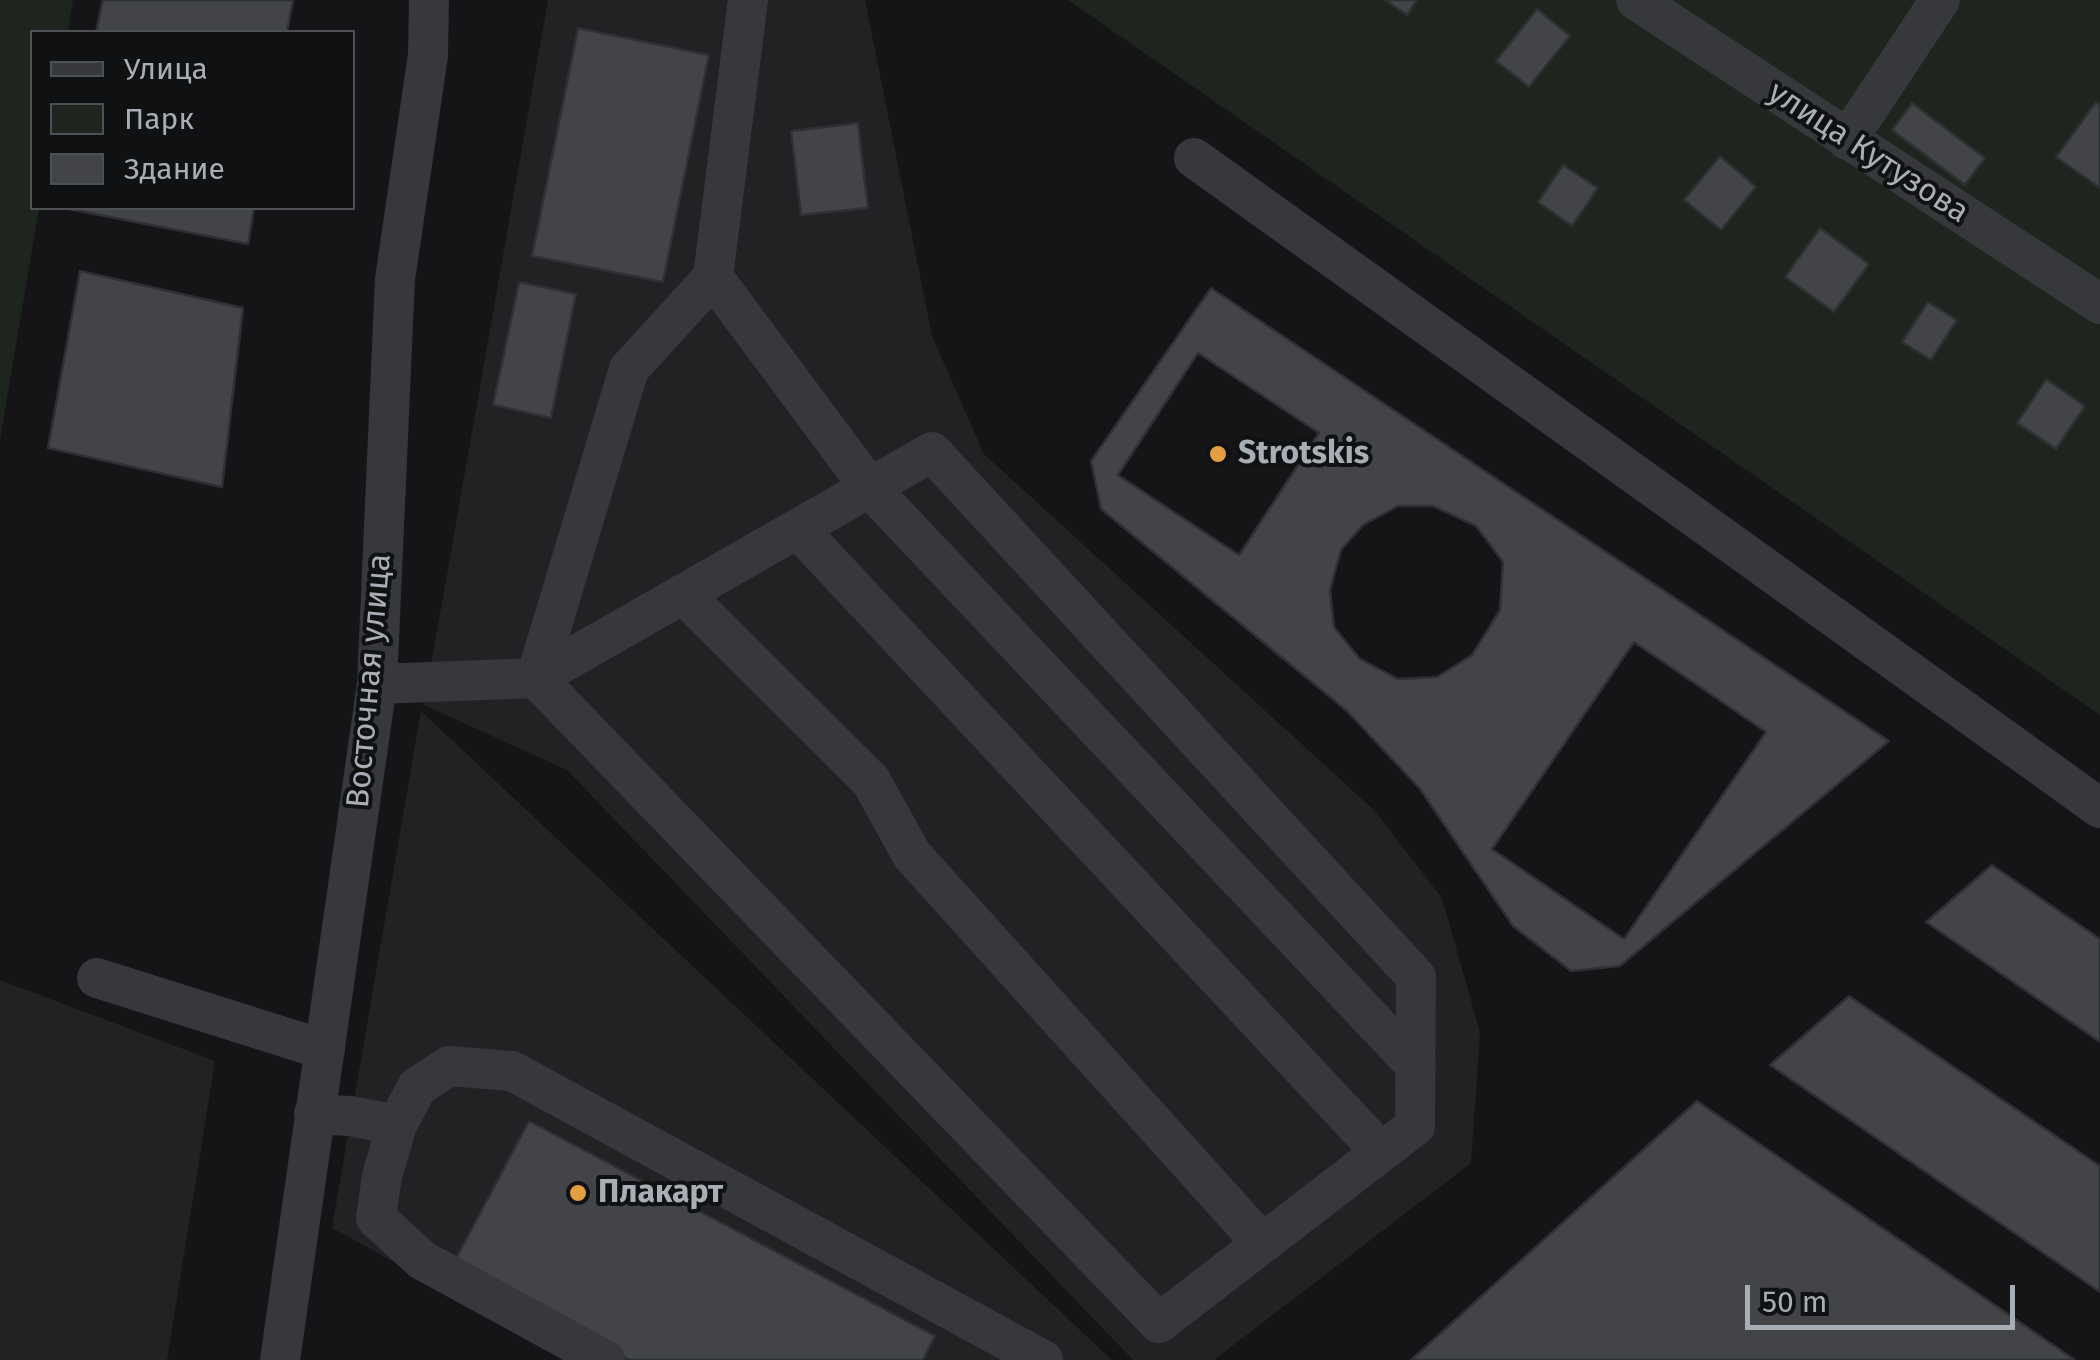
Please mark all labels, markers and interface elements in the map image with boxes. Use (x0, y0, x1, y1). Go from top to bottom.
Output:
legend (30, 30, 355, 210)
text: Улица (124, 51, 208, 87)
street label: улица Кутузова (1760, 74, 1976, 232)
text: Парк (124, 101, 194, 137)
text: Здание (124, 151, 225, 187)
place label: Strotskis (1238, 435, 1369, 473)
marker: Strotskis (1207, 443, 1229, 465)
street label: Восточная улица (340, 552, 400, 810)
place label: Плакарт (598, 1174, 723, 1212)
marker: Плакарт (567, 1182, 589, 1204)
scale bar (1750, 1265, 2020, 1327)
text: 50 m (1762, 1284, 1827, 1320)

